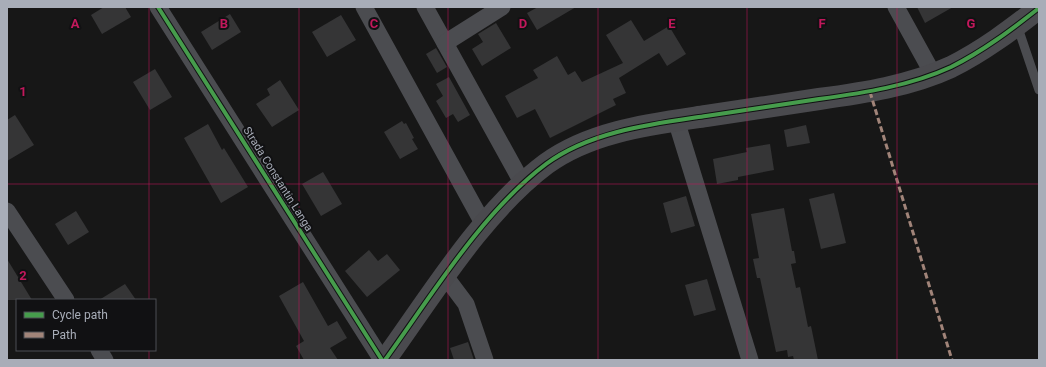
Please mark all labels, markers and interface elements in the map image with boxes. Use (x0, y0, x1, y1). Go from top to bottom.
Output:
text: A (71, 16, 80, 31)
text: B (220, 16, 228, 31)
text: C (370, 16, 379, 31)
text: D (519, 16, 527, 31)
text: E (668, 16, 676, 31)
text: F (818, 16, 826, 31)
text: G (967, 16, 976, 31)
text: 1 (19, 84, 27, 99)
street label: Strada Constantin Langa (241, 124, 315, 234)
text: 2 (19, 268, 27, 283)
legend (16, 299, 156, 351)
text: Cycle path (52, 308, 108, 322)
text: Path (52, 328, 77, 342)

